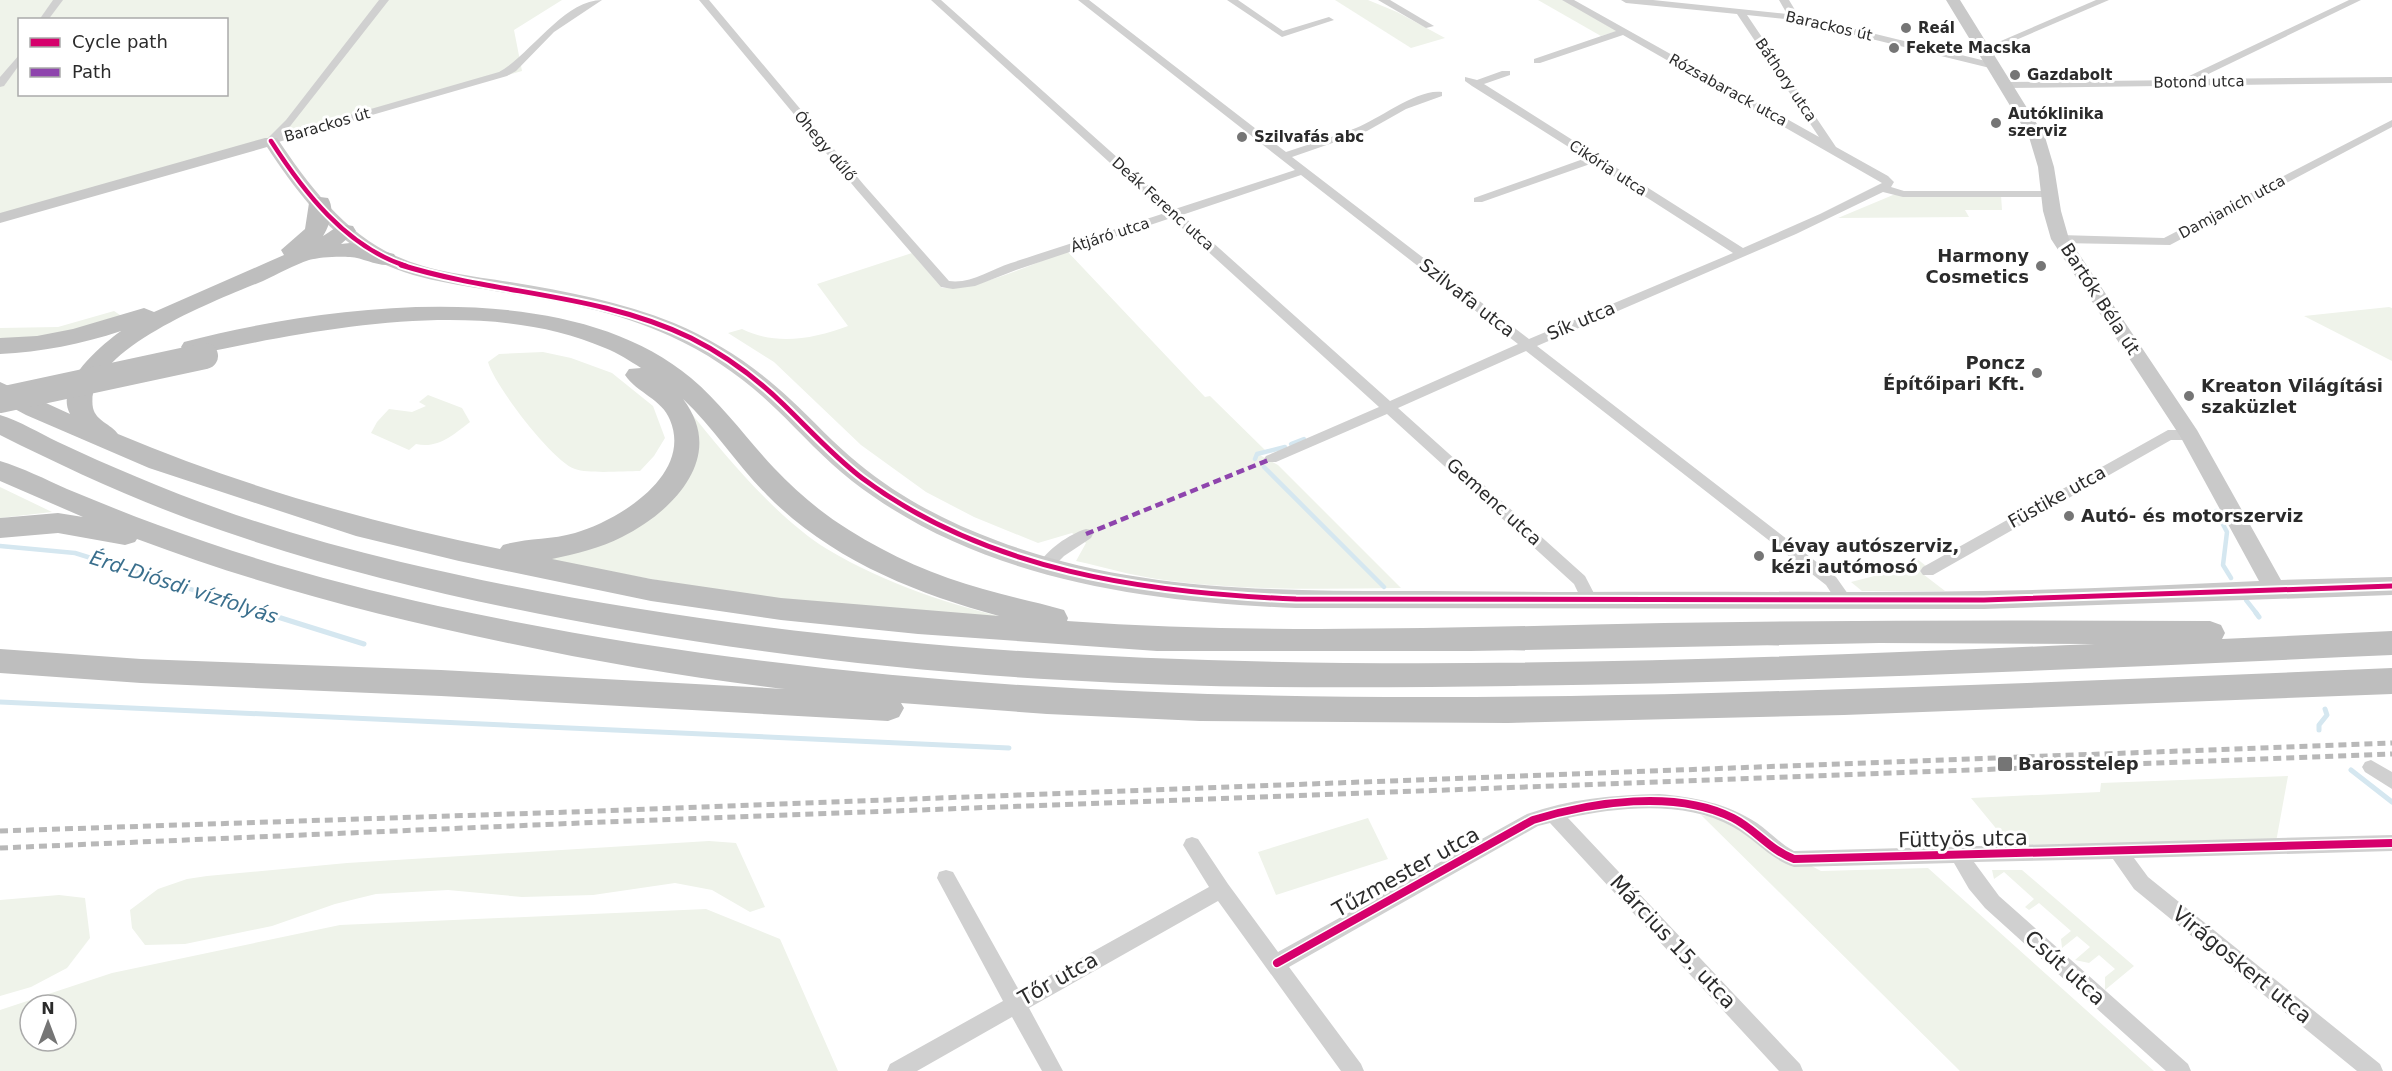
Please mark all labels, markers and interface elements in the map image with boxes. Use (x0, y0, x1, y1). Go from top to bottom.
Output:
street label: Barackos út (1784, 7, 1874, 45)
legend (18, 18, 228, 96)
place label: Reál (1918, 19, 1955, 37)
marker: Reál (1899, 21, 1913, 35)
text: Cycle path (72, 31, 168, 52)
street label: Báthory utca (1752, 35, 1820, 125)
place label: Fekete Macska (1906, 39, 2031, 57)
marker: Fekete Macska (1887, 41, 1901, 55)
street label: Rózsabarack utca (1666, 50, 1790, 130)
text: Path (72, 61, 112, 82)
place label: Gazdabolt (2027, 66, 2112, 84)
marker: Gazdabolt (2008, 68, 2022, 82)
street label: Botond utca (2153, 72, 2245, 92)
street label: Barackos út (282, 104, 372, 146)
place label: Autóklinika szerviz (2008, 105, 2104, 140)
street label: Óhegy dűlő (790, 107, 860, 185)
marker: Autóklinika szerviz (1989, 116, 2003, 130)
place label: Szilvafás abc (1254, 128, 1364, 146)
marker: Szilvafás abc (1235, 130, 1249, 144)
street label: Cikória utca (1566, 136, 1650, 200)
street label: Deák Ferenc utca (1108, 154, 1218, 254)
street label: Damjanich utca (2176, 171, 2288, 243)
street label: Átjáró utca (1068, 213, 1152, 256)
street label: Bartók Béla út (2057, 239, 2144, 358)
place label: Harmony Cosmetics (1926, 245, 2029, 287)
street label: Szilvafa utca (1416, 254, 1519, 341)
marker: Harmony Cosmetics (2034, 259, 2048, 273)
street label: Sík utca (1544, 297, 1618, 344)
place label: Poncz Építőipari Kft. (1883, 352, 2025, 394)
marker: Poncz Építőipari Kft. (2030, 366, 2044, 380)
place label: Kreaton Világítási szaküzlet (2201, 375, 2383, 417)
marker: Kreaton Világítási szaküzlet (2182, 389, 2196, 403)
street label: Gemenc utca (1443, 454, 1546, 550)
street label: Füstike utca (2004, 461, 2109, 532)
place label: Autó- és motorszerviz (2081, 505, 2303, 526)
marker: Autó- és motorszerviz (2062, 509, 2076, 523)
place label: Lévay autószerviz, kézi autómosó (1771, 535, 1959, 577)
water label: Érd-Diósdi vízfolyás (87, 545, 281, 629)
marker: Lévay autószerviz, kézi autómosó (1752, 549, 1766, 563)
place label: Barosstelep (2018, 753, 2139, 774)
marker: Barosstelep (1996, 755, 2014, 773)
street label: Tűzmester utca (1328, 822, 1483, 923)
street label: Füttyös utca (1898, 826, 2028, 852)
street label: Március 15. utca (1605, 870, 1741, 1014)
street label: Virágoskert utca (2168, 901, 2316, 1029)
street label: Csút utca (2020, 926, 2110, 1010)
street label: Tőr utca (1013, 947, 1102, 1011)
north arrow (18, 993, 78, 1053)
text: N (41, 999, 55, 1018)

